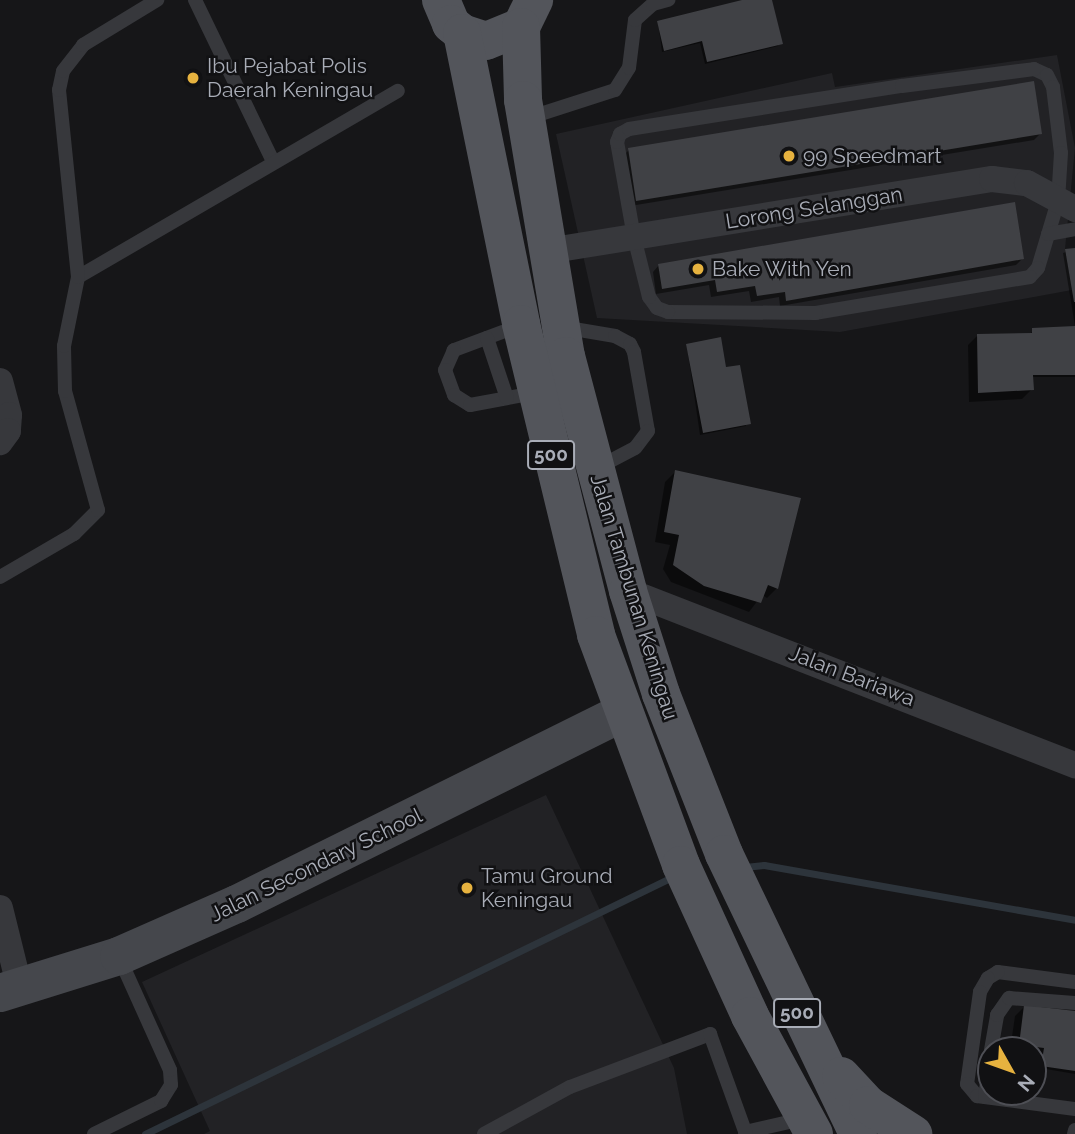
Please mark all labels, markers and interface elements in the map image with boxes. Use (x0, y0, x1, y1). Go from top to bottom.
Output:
place label: Ibu Pejabat Polis Daerah Keningau (207, 53, 373, 103)
marker: Ibu Pejabat Polis Daerah Keningau (185, 70, 201, 86)
place label: 99 Speedmart (803, 143, 942, 169)
marker: 99 Speedmart (781, 148, 797, 164)
street label: Lorong Selanggan (724, 182, 904, 234)
place label: Bake With Yen (712, 256, 853, 282)
marker: Bake With Yen (690, 261, 706, 277)
road number: 500 (526, 440, 576, 470)
street label: Jalan Tambunan Keningau (585, 471, 683, 723)
street label: Jalan Bariawa (785, 640, 919, 712)
street label: Jalan Secondary School (206, 803, 426, 927)
place label: Tamu Ground Keningau (481, 863, 613, 913)
marker: Tamu Ground Keningau (459, 880, 475, 896)
road number: 500 (772, 998, 822, 1028)
north arrow (977, 1036, 1047, 1106)
text: N (1013, 1071, 1040, 1096)

